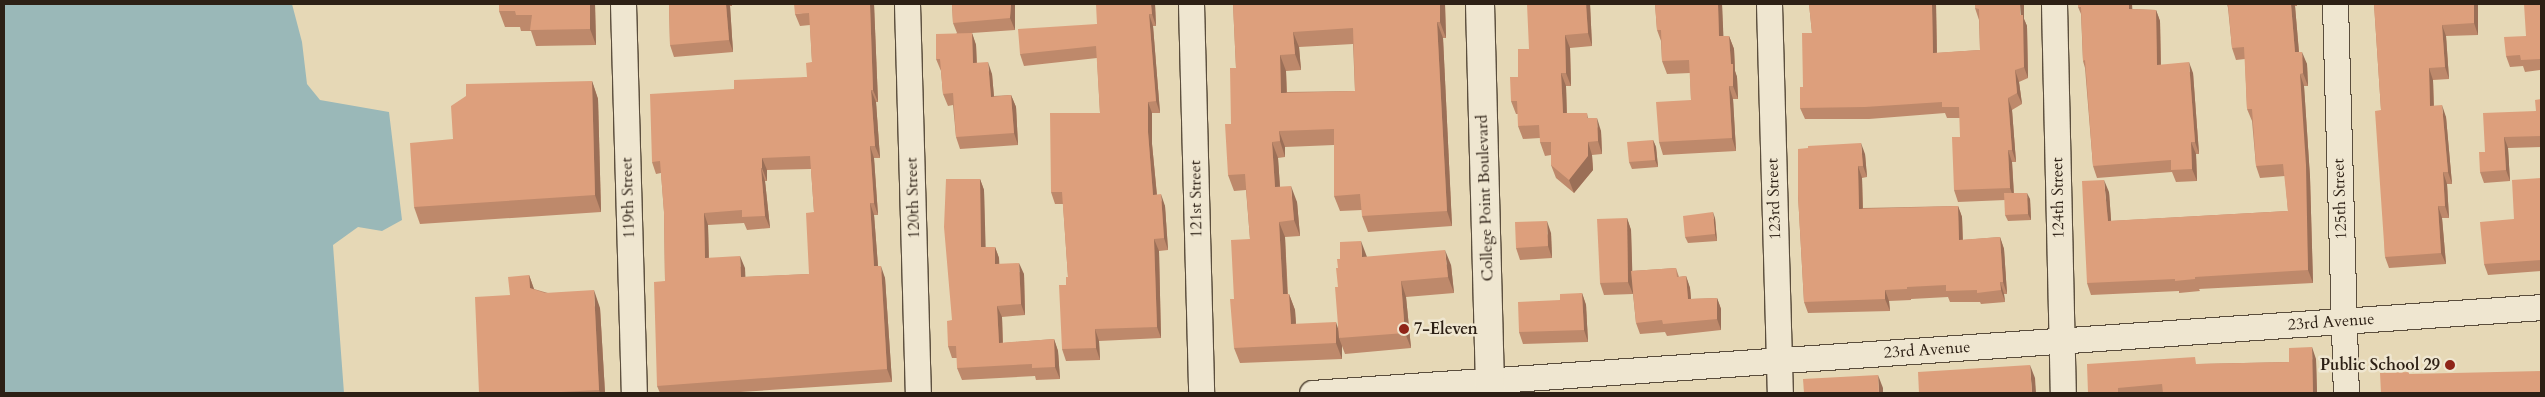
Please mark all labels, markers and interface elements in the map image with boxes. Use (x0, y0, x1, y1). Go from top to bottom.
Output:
street label: College Point Boulevard (1472, 114, 1498, 282)
street label: 119th Street (617, 157, 639, 239)
street label: 120th Street (902, 157, 924, 239)
street label: 124th Street (2048, 157, 2068, 239)
street label: 123rd Street (1763, 158, 1785, 240)
street label: 125th Street (2329, 158, 2351, 240)
street label: 121st Street (1186, 160, 1206, 238)
street label: 23rd Avenue (2287, 309, 2375, 335)
place label: 7-Eleven (1414, 319, 1478, 339)
marker: 7-Eleven (1398, 323, 1410, 335)
street label: 23rd Avenue (1883, 337, 1971, 363)
place label: Public School 29 (2320, 355, 2440, 375)
marker: Public School 29 (2444, 359, 2456, 371)

